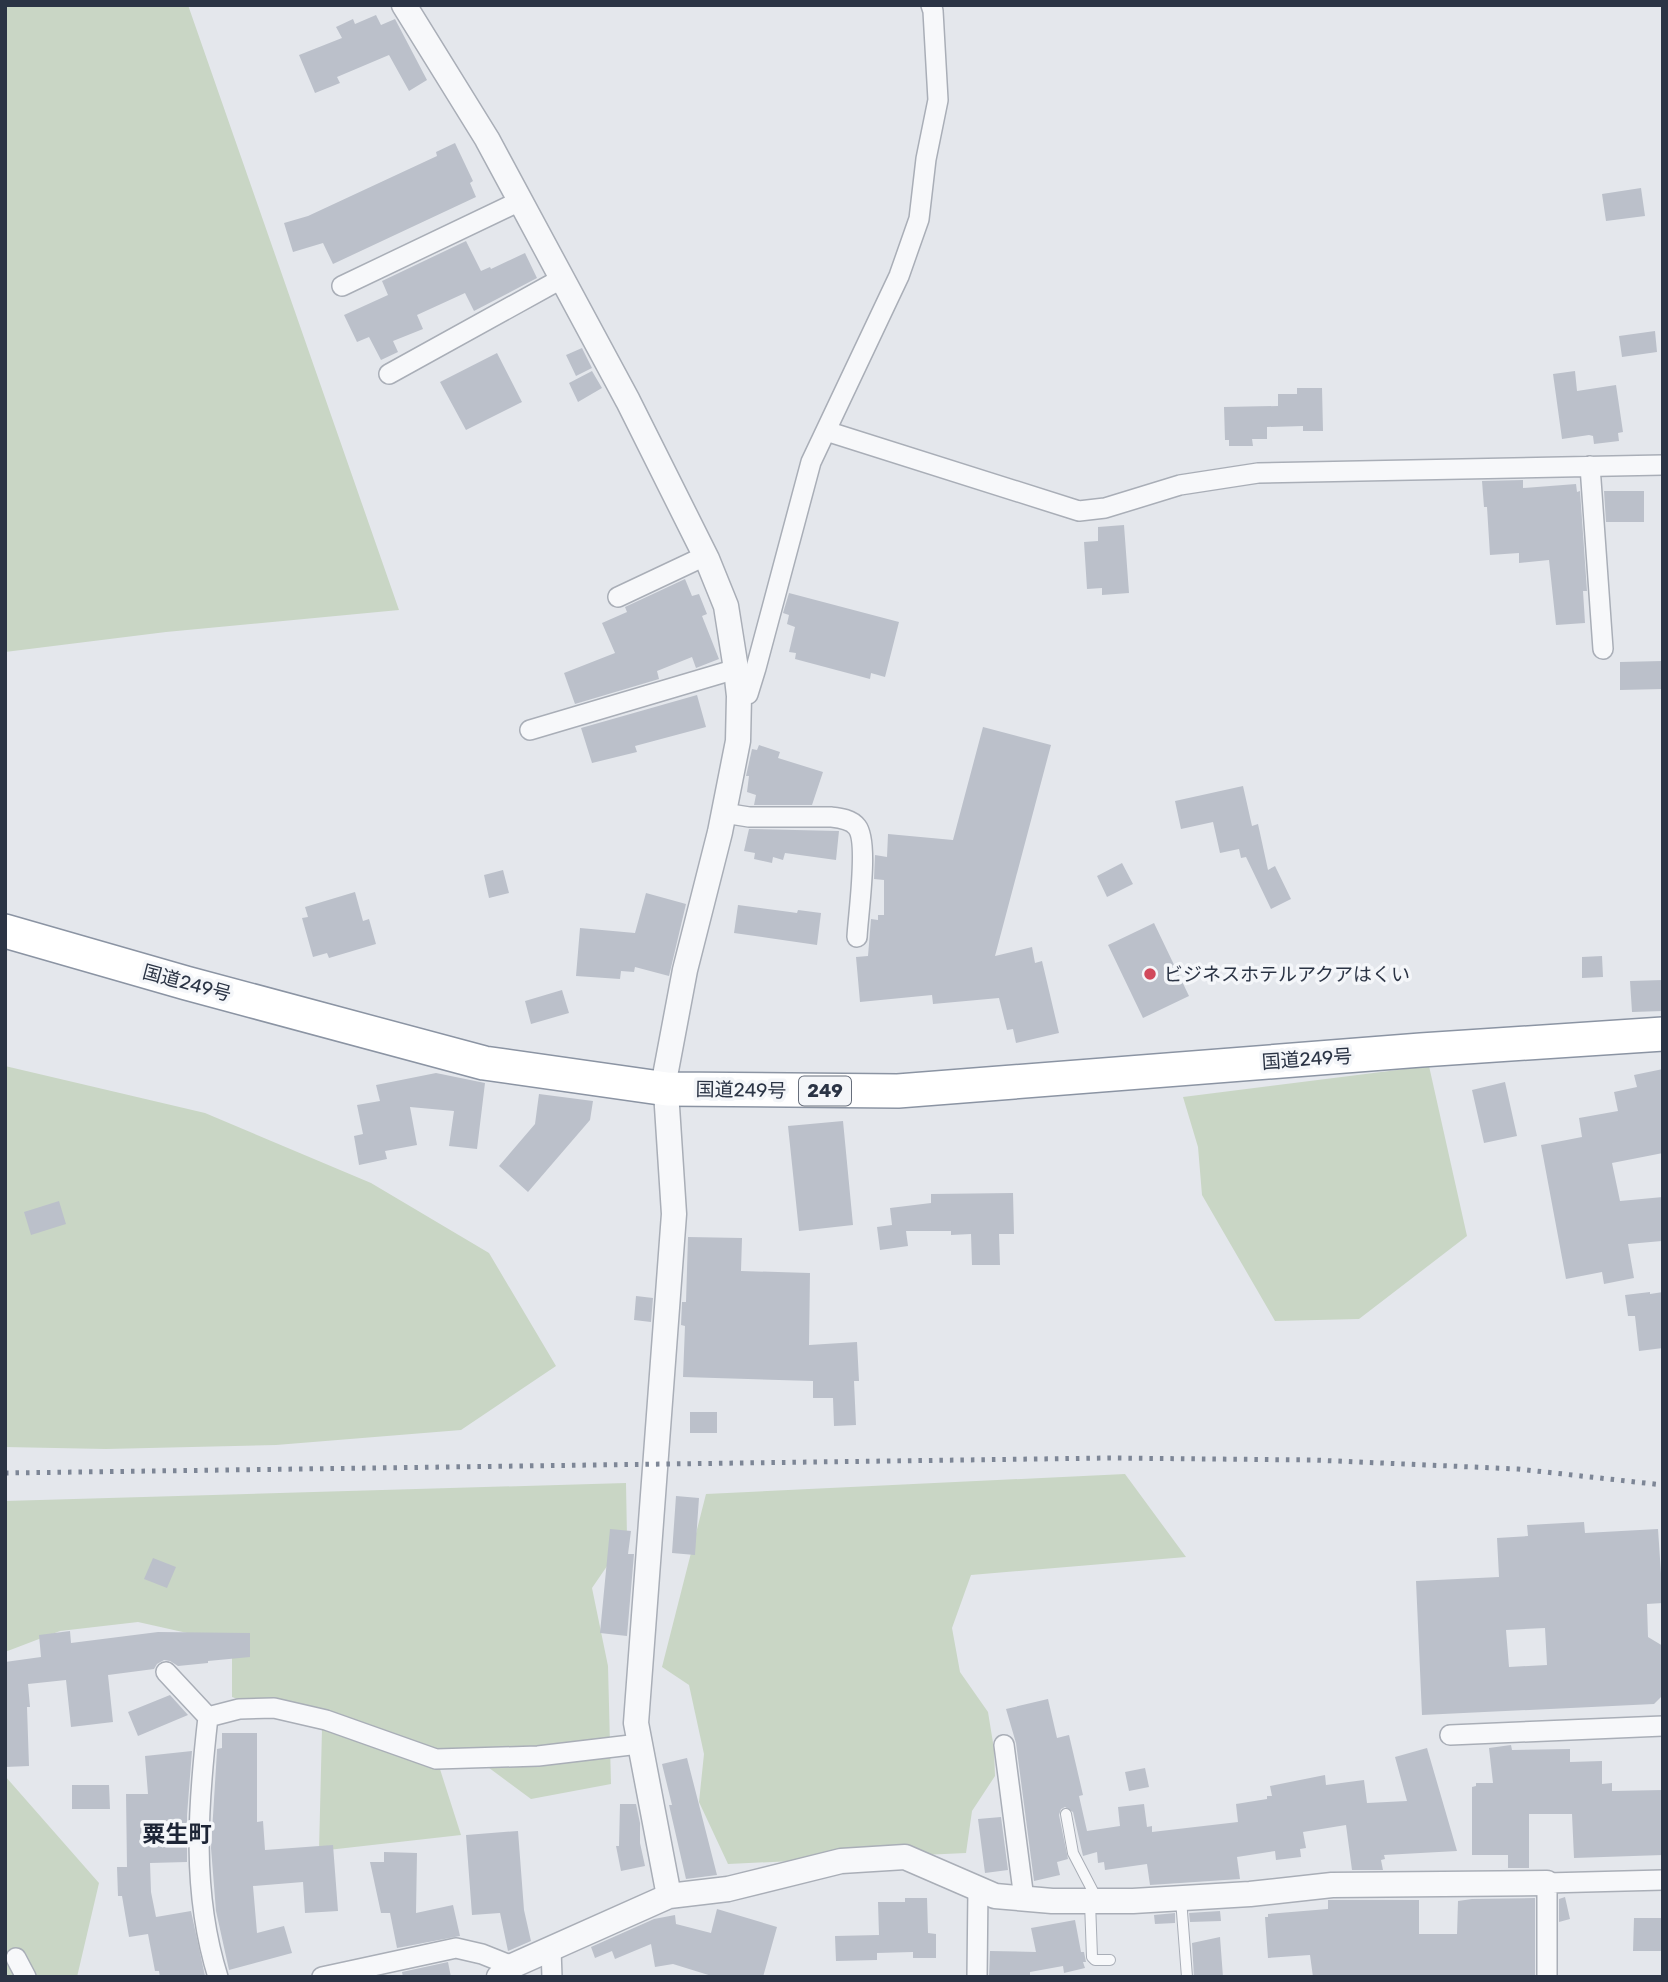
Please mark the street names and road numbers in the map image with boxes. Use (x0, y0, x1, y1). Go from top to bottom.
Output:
street label: 国道249号 (140, 960, 234, 1006)
street label: 国道249号 (1261, 1044, 1353, 1074)
road number: 249 (799, 1076, 851, 1106)
street label: 国道249号 (695, 1078, 787, 1102)

